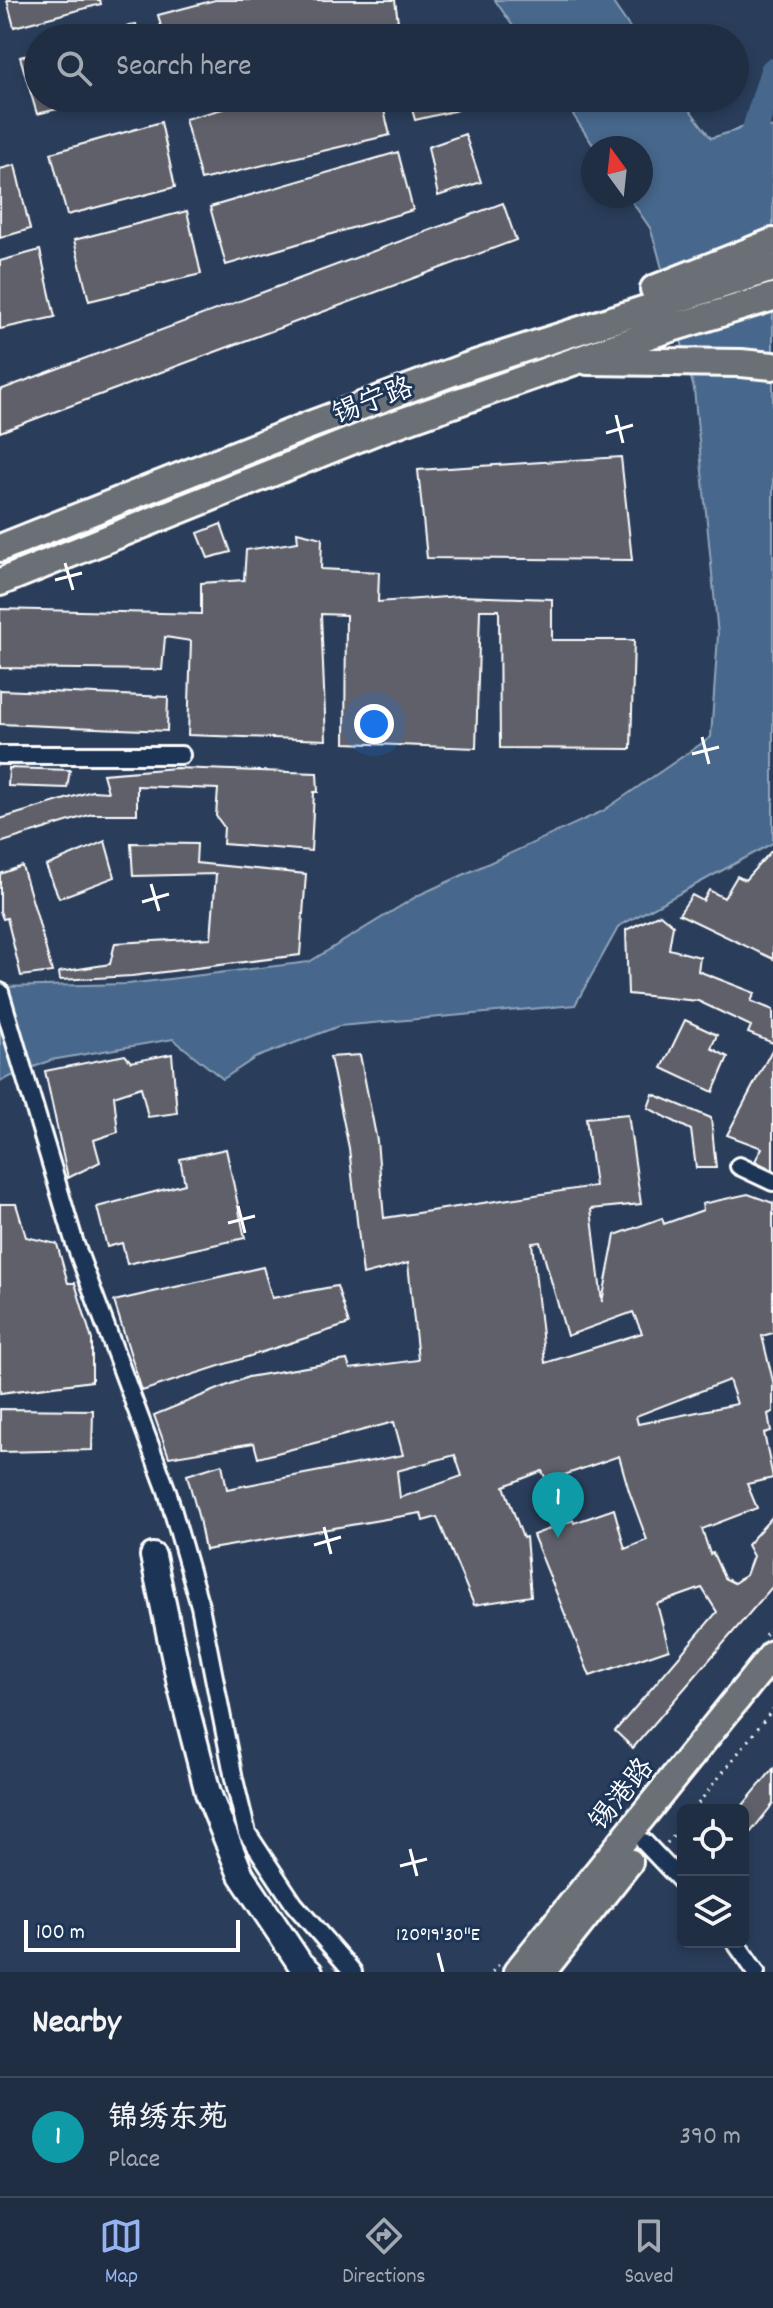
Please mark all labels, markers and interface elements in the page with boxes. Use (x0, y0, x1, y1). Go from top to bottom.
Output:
search box (24, 24, 749, 112)
icon: search (52, 46, 96, 90)
text: Search here (116, 47, 252, 90)
north arrow (581, 136, 653, 208)
street label: 锡宁路 (327, 370, 420, 437)
your location (354, 704, 394, 744)
pin: 1 (532, 1472, 584, 1538)
street label: 锡港路 (582, 1751, 666, 1841)
map controls (677, 1804, 749, 1948)
button: locate (677, 1804, 749, 1876)
button: layers (677, 1876, 749, 1948)
scale bar (24, 1916, 240, 1952)
text: 100 m (36, 1918, 85, 1949)
text: 120°19'30"E (396, 1922, 480, 1950)
text: Nearby (32, 2000, 121, 2049)
text: 锦绣东苑 (108, 2099, 228, 2142)
text: 1 (55, 2119, 61, 2156)
text: 390 m (680, 2119, 741, 2156)
text: Place (108, 2142, 160, 2179)
tab: Map (99, 2214, 143, 2293)
tab: Directions (342, 2214, 426, 2293)
tab: Saved (624, 2214, 674, 2293)

